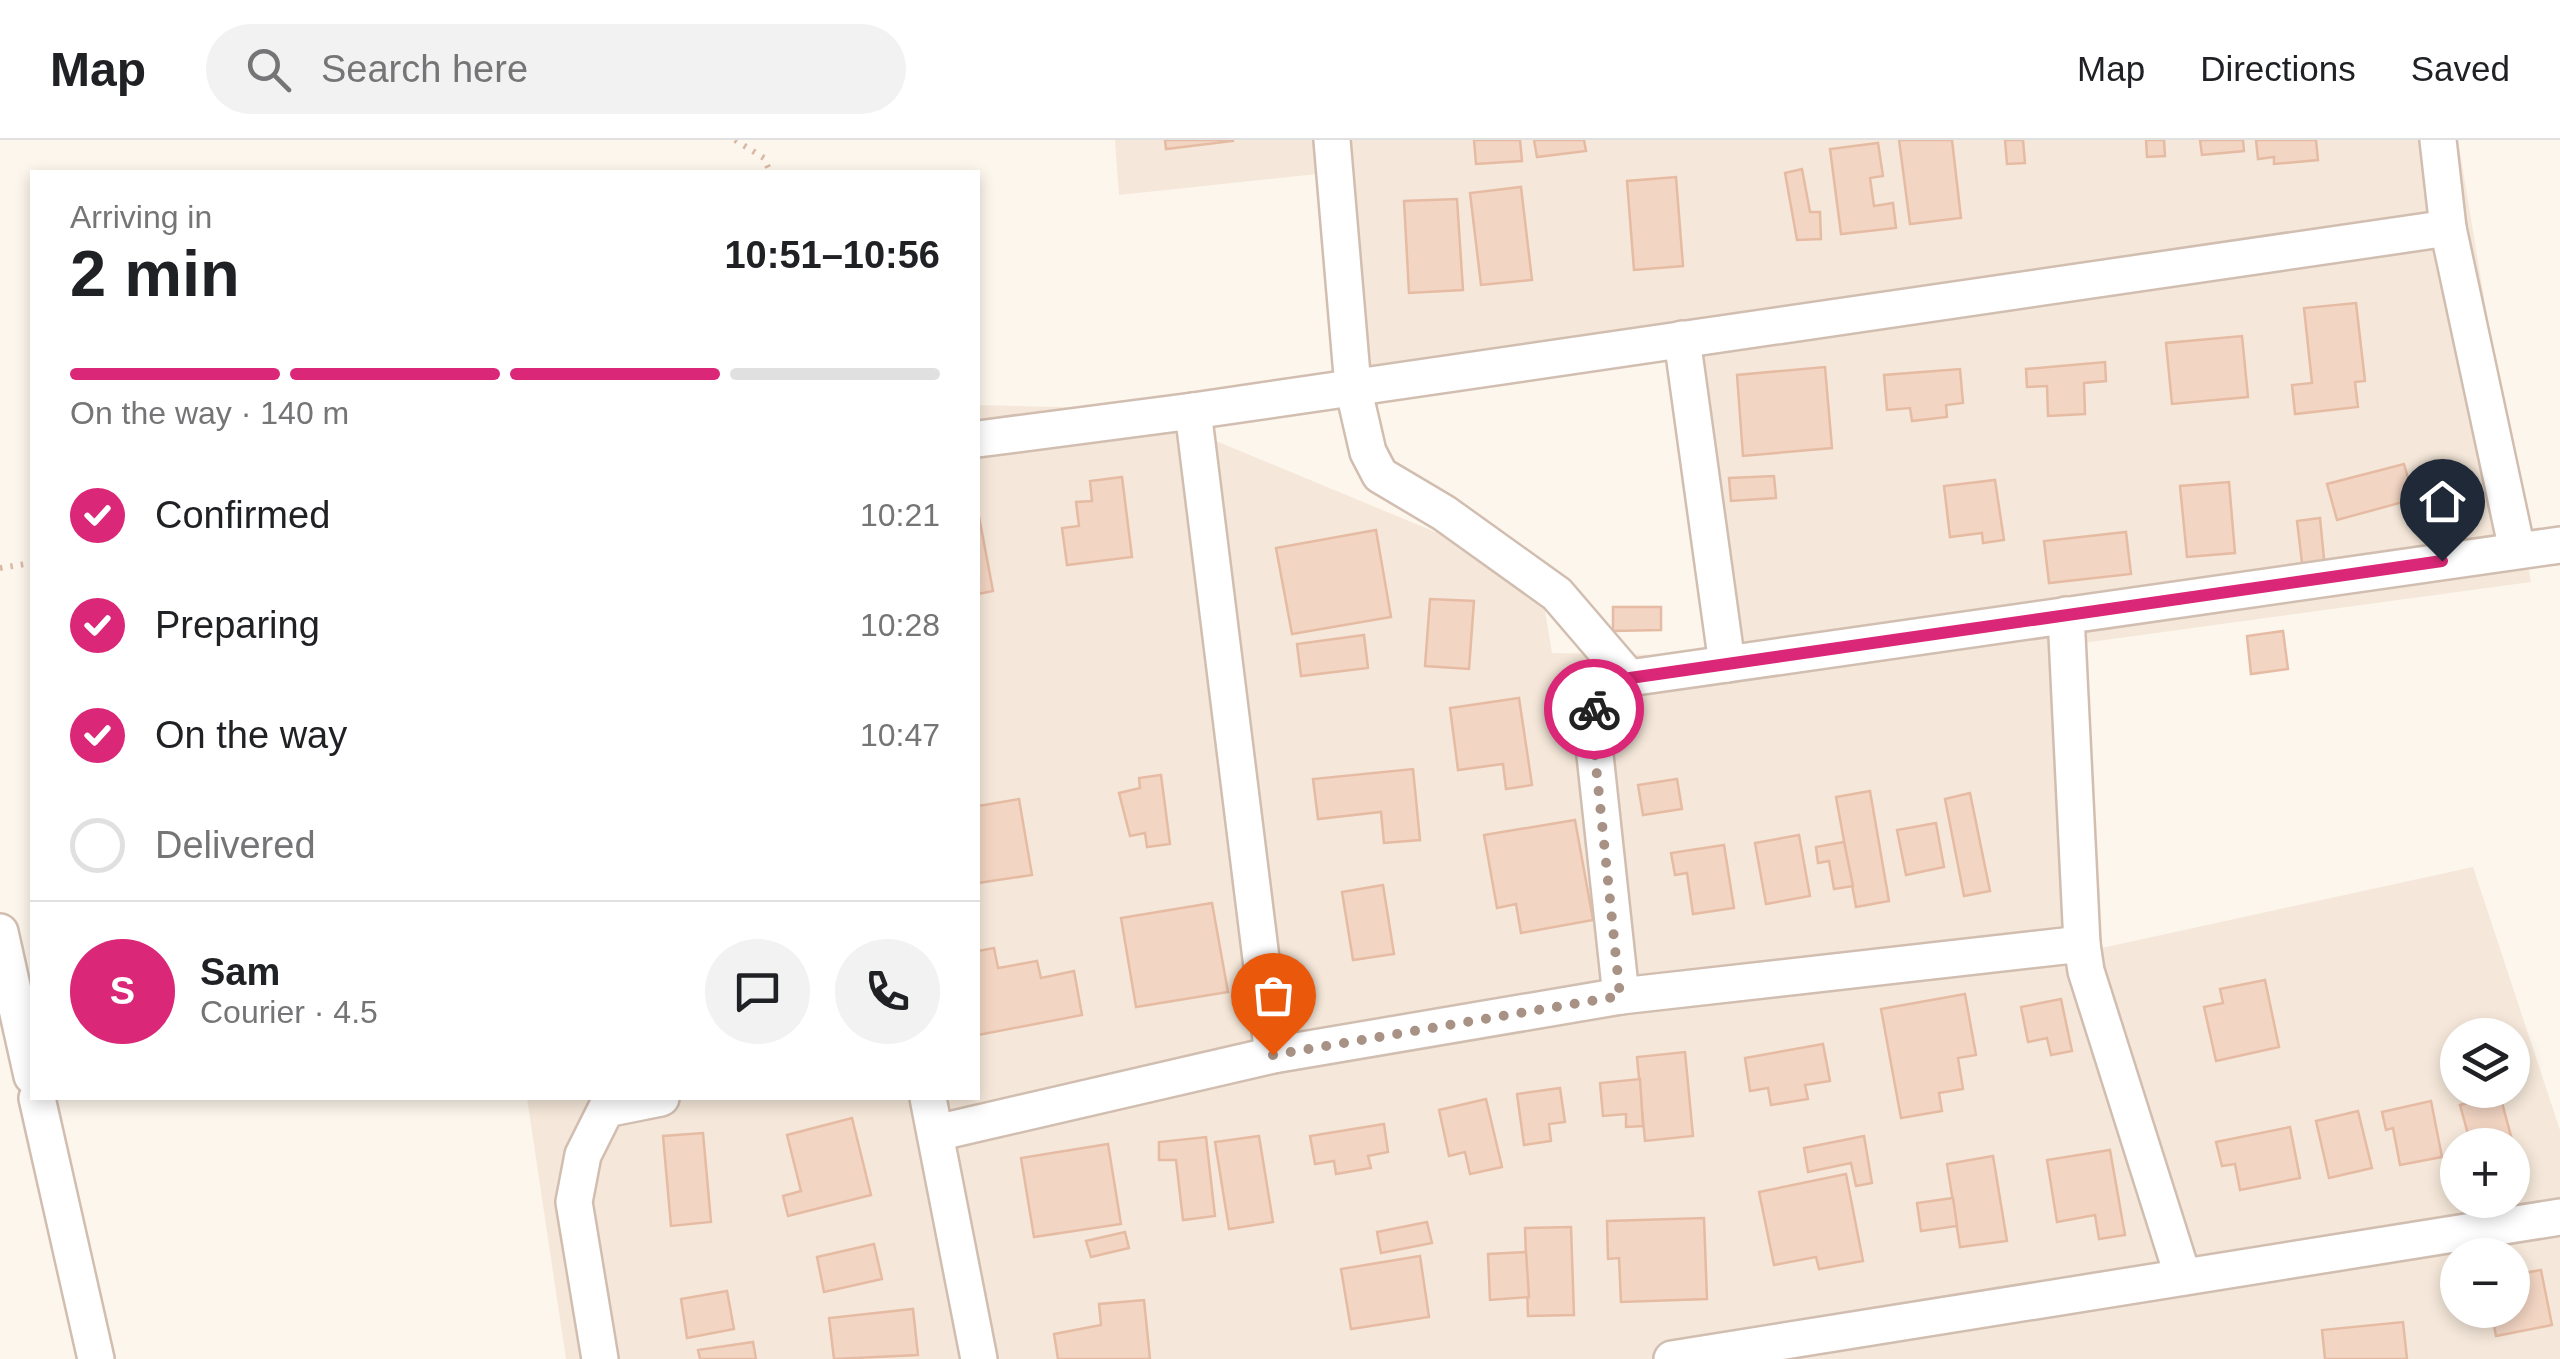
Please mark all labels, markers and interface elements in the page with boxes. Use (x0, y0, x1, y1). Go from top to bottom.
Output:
search box (206, 24, 906, 114)
icon: search (241, 42, 296, 97)
text: Map (50, 43, 146, 96)
text: Search here (321, 48, 528, 90)
text: Map (2077, 49, 2145, 88)
text: Directions (2200, 49, 2356, 88)
text: Saved (2411, 49, 2510, 88)
text: Arriving in (70, 199, 212, 235)
text: 10:51–10:56 (724, 234, 940, 276)
text: 2 min (70, 237, 240, 310)
text: On the way · 140 m (70, 395, 349, 431)
pin (2400, 459, 2485, 562)
icon: home (2415, 474, 2470, 529)
icon: check (70, 488, 125, 543)
text: Confirmed (155, 494, 330, 536)
text: 10:21 (860, 497, 940, 533)
icon: check (70, 598, 125, 653)
text: Preparing (155, 604, 320, 646)
text: 10:28 (860, 607, 940, 643)
courier (1544, 659, 1644, 759)
icon: bike (1567, 682, 1622, 737)
icon: check (70, 708, 125, 763)
text: On the way (155, 714, 347, 756)
text: 10:47 (860, 717, 940, 753)
text: Delivered (155, 824, 316, 866)
button: chat (705, 939, 810, 1044)
button: phone (835, 939, 940, 1044)
text: Sam (200, 951, 280, 993)
pin (1231, 953, 1316, 1056)
icon: bag (1246, 968, 1301, 1023)
text: S (110, 970, 135, 1012)
text: Courier · 4.5 (200, 994, 378, 1030)
map controls (2440, 1018, 2530, 1328)
button: layers (2440, 1018, 2530, 1108)
button: + (2440, 1128, 2530, 1218)
button: − (2440, 1238, 2530, 1328)

